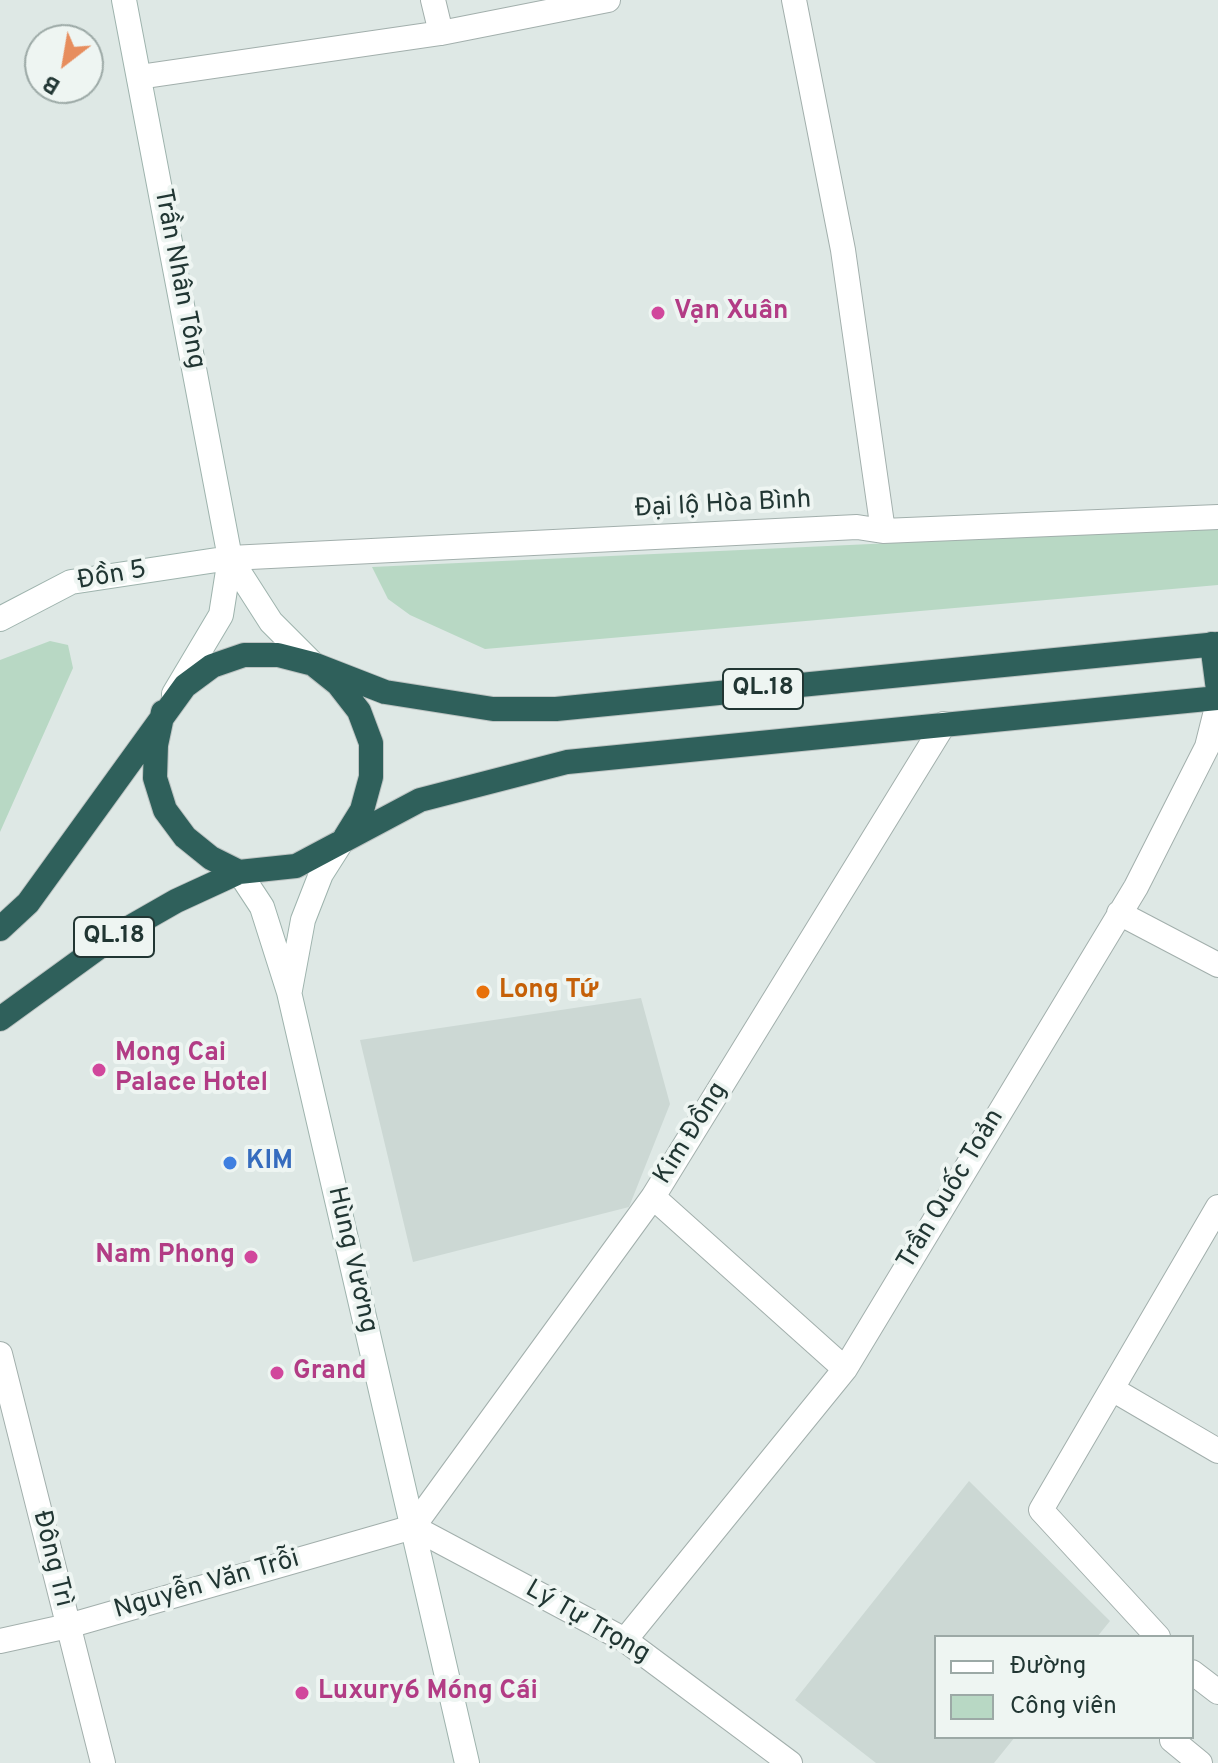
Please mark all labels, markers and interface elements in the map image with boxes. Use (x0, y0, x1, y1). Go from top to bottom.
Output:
north arrow (24, 24, 104, 104)
text: B (39, 68, 66, 99)
street label: Trần Nhân Tông (145, 187, 211, 371)
place label: Vạn Xuân (674, 297, 788, 329)
marker: Vạn Xuân (649, 304, 667, 322)
street label: Đại lộ Hòa Bình (634, 486, 812, 526)
street label: Đồn 5 (75, 556, 149, 598)
road number: QL.18 (723, 669, 803, 709)
road number: QL.18 (74, 917, 154, 957)
place label: Long Tứ (499, 976, 599, 1008)
marker: Long Tứ (474, 983, 492, 1001)
place label: Mong Cai Palace Hotel (115, 1039, 268, 1100)
marker: Mong Cai Palace Hotel (90, 1061, 108, 1079)
street label: Kim Đồng (649, 1077, 735, 1191)
street label: Trần Quốc Toản (892, 1104, 1012, 1276)
place label: KIM (246, 1147, 293, 1179)
marker: KIM (221, 1154, 239, 1172)
street label: Hùng Vương (319, 1184, 383, 1336)
place label: Nam Phong (95, 1241, 235, 1273)
marker: Nam Phong (242, 1248, 260, 1266)
place label: Grand (293, 1357, 366, 1389)
marker: Grand (268, 1364, 286, 1382)
street label: Đông Trì (24, 1508, 78, 1610)
street label: Nguyễn Văn Trỗi (111, 1545, 303, 1627)
street label: Lý Tự Trọng (519, 1575, 655, 1671)
legend (934, 1635, 1194, 1739)
text: Đường (1010, 1652, 1086, 1682)
place label: Luxury6 Móng Cái (318, 1677, 538, 1709)
marker: Luxury6 Móng Cái (293, 1684, 311, 1702)
text: Công viên (1010, 1692, 1117, 1722)

